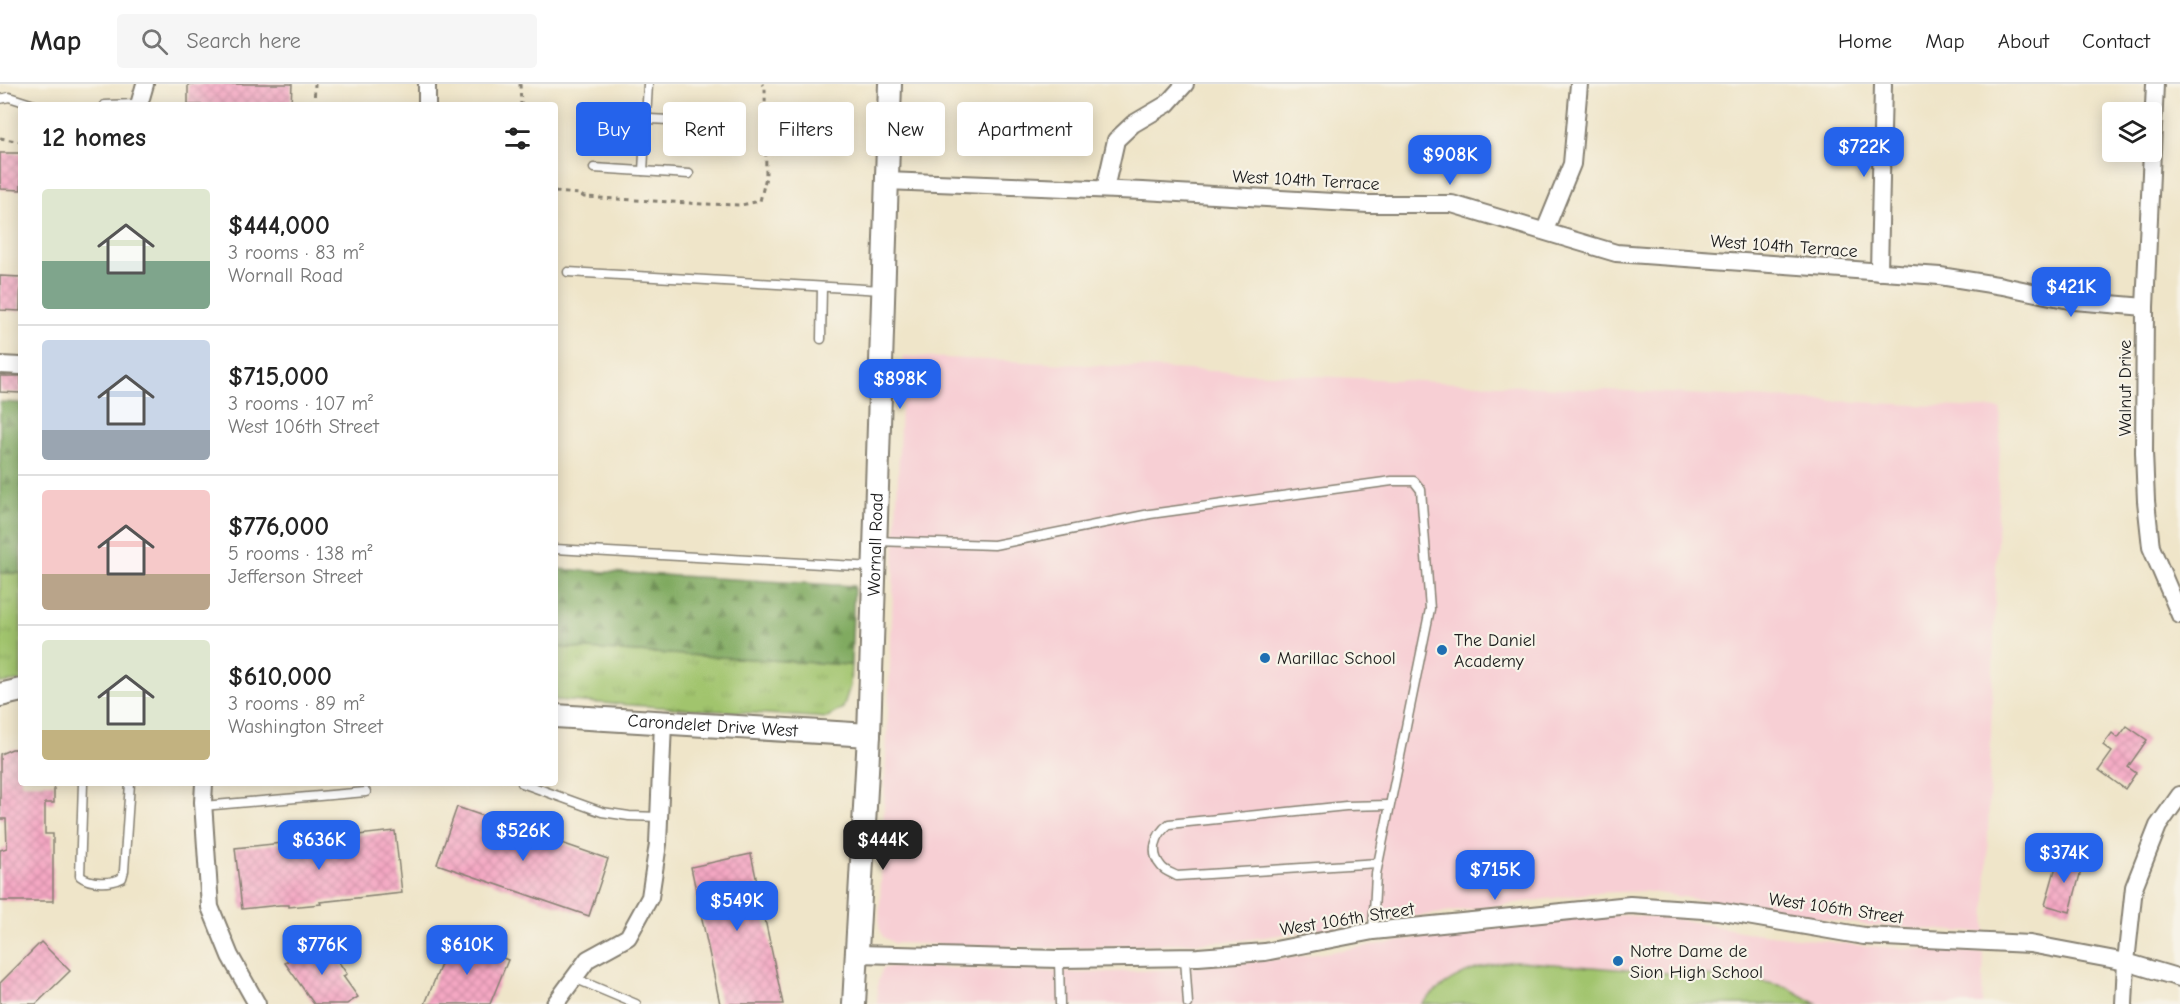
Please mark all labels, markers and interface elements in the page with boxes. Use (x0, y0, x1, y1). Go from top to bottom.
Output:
search box (117, 14, 537, 68)
text: Map (30, 25, 81, 57)
icon: search (138, 25, 171, 58)
text: Search here (186, 28, 301, 54)
text: Home (1838, 29, 1892, 53)
text: Map (1925, 29, 1965, 53)
text: About (1998, 29, 2049, 53)
text: Contact (2082, 29, 2150, 53)
chip: Buy (576, 102, 651, 156)
chip: Rent (663, 102, 746, 156)
chip: Filters (758, 102, 854, 156)
chip: New (866, 102, 945, 156)
chip: Apartment (957, 102, 1093, 156)
map controls (2102, 102, 2162, 162)
button: layers (2102, 102, 2162, 162)
icon: filters (501, 122, 534, 155)
text: 12 homes (42, 123, 146, 153)
pin: $722K (1822, 127, 1906, 178)
pin: $908K (1408, 135, 1492, 186)
text: $722K (1838, 135, 1890, 158)
text: $908K (1422, 143, 1478, 166)
street label: West 104th Terrace (1232, 166, 1380, 195)
text: $444,000 (228, 211, 330, 241)
icon: home (90, 213, 162, 285)
street label: West 104th Terrace (1710, 231, 1858, 262)
text: 3 rooms · 83 m² (228, 241, 364, 264)
text: Wornall Road (228, 264, 343, 287)
pin: $421K (2029, 267, 2113, 318)
text: $421K (2046, 275, 2096, 298)
street label: Walnut Drive (2115, 340, 2136, 436)
pin: $898K (858, 359, 942, 410)
text: $715,000 (228, 362, 329, 392)
icon: home (90, 364, 162, 436)
text: $898K (873, 367, 927, 390)
text: 3 rooms · 107 m² (228, 392, 373, 415)
text: West 106th Street (228, 415, 379, 438)
street label: Wornall Road (863, 492, 888, 597)
text: $776,000 (228, 512, 329, 542)
icon: home (90, 514, 162, 586)
text: 5 rooms · 138 m² (228, 542, 373, 565)
text: Jefferson Street (228, 565, 363, 588)
place label: The Daniel Academy (1454, 630, 1536, 672)
marker: The Daniel Academy (1435, 643, 1449, 657)
place label: Marillac School (1277, 648, 1396, 669)
marker: Marillac School (1258, 651, 1272, 665)
text: $610,000 (228, 662, 332, 692)
icon: home (90, 664, 162, 736)
text: 3 rooms · 89 m² (228, 692, 364, 715)
street label: Carondelet Drive West (627, 710, 799, 742)
text: Washington Street (228, 715, 383, 738)
pin: $526K (481, 811, 565, 862)
text: $526K (496, 819, 550, 842)
pin: $636K (277, 820, 361, 871)
pin: $444K (841, 820, 925, 871)
text: $636K (292, 828, 346, 851)
text: $444K (857, 828, 909, 851)
pin: $374K (2022, 833, 2106, 884)
text: $374K (2039, 841, 2089, 864)
pin: $715K (1453, 850, 1537, 901)
text: $715K (1470, 858, 1520, 881)
pin: $549K (695, 881, 779, 932)
text: $549K (710, 889, 764, 912)
street label: West 106th Street (1767, 889, 1905, 928)
street label: West 106th Street (1278, 898, 1417, 940)
pin: $776K (280, 925, 364, 976)
pin: $610K (425, 925, 509, 976)
text: $776K (297, 933, 347, 956)
text: $610K (440, 933, 494, 956)
place label: Notre Dame de Sion High School (1630, 941, 1763, 983)
marker: Notre Dame de Sion High School (1611, 954, 1625, 968)

